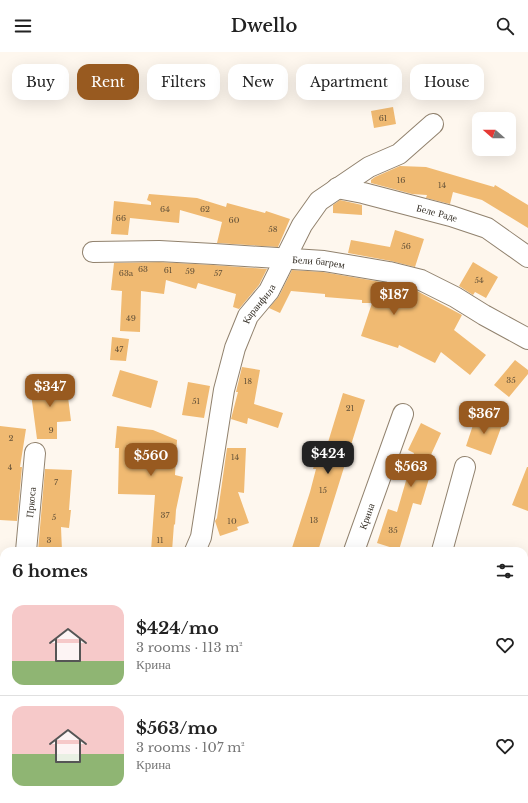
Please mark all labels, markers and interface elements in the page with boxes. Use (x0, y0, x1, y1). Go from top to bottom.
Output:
icon: menu (12, 15, 34, 37)
text: Dwello (231, 15, 297, 37)
icon: search (494, 15, 516, 37)
chip: Buy (12, 64, 69, 100)
chip: Rent (77, 64, 139, 100)
chip: Filters (147, 64, 220, 100)
chip: New (228, 64, 288, 100)
chip: Apartment (296, 64, 402, 100)
chip: House (410, 64, 484, 100)
north arrow (472, 112, 516, 156)
map controls (472, 112, 516, 156)
house number: 61 (379, 113, 388, 123)
house number: 16 (397, 175, 405, 185)
house number: 14 (438, 180, 446, 190)
street label: Беле Раде (415, 201, 460, 225)
house number: 64 (160, 204, 170, 214)
house number: 62 (200, 204, 210, 214)
house number: 66 (116, 213, 126, 223)
house number: 60 (229, 215, 240, 225)
house number: 58 (268, 224, 278, 234)
house number: 56 (401, 241, 411, 251)
street label: Бели багрем (292, 253, 346, 272)
house number: 63 (138, 264, 148, 274)
house number: 61 (164, 265, 173, 275)
house number: 59 (185, 266, 195, 276)
house number: 63a (119, 268, 134, 278)
house number: 57 (214, 268, 223, 278)
house number: 54 (474, 275, 484, 285)
street label: Каранфила (240, 282, 279, 326)
pin: $187 (370, 282, 418, 316)
text: $187 (379, 286, 409, 303)
house number: 49 (126, 313, 136, 323)
house number: 47 (115, 344, 124, 354)
pin: $347 (26, 374, 74, 408)
house number: 35 (506, 375, 516, 385)
house number: 18 (244, 376, 252, 386)
text: $347 (34, 378, 66, 395)
house number: 51 (192, 396, 200, 406)
pin: $367 (460, 401, 508, 435)
house number: 21 (346, 403, 355, 413)
text: $367 (468, 405, 500, 422)
house number: 9 (48, 425, 54, 435)
house number: 2 (9, 433, 14, 443)
pin: $424 (304, 441, 352, 475)
pin: $560 (127, 443, 175, 477)
text: $424 (311, 445, 345, 462)
text: $560 (134, 447, 168, 464)
house number: 14 (231, 452, 239, 462)
pin: $563 (387, 454, 435, 488)
text: $563 (394, 458, 428, 475)
house number: 4 (8, 462, 13, 472)
house number: 7 (54, 477, 59, 487)
house number: 15 (319, 485, 328, 495)
street label: Пркоса (23, 486, 39, 518)
street label: Крина (356, 501, 378, 531)
house number: 37 (161, 510, 170, 520)
house number: 5 (52, 512, 57, 522)
house number: 13 (310, 515, 318, 525)
house number: 10 (227, 516, 237, 526)
house number: 35 (388, 525, 398, 535)
house number: 3 (47, 535, 52, 545)
house number: 11 (156, 535, 164, 545)
icon: filters (494, 560, 516, 582)
text: 6 homes (12, 561, 88, 582)
text: $424/mo (136, 618, 219, 639)
icon: home (44, 621, 92, 669)
icon: heart (494, 634, 516, 656)
text: 3 rooms · 113 m² (136, 639, 243, 656)
text: Крина (136, 656, 171, 673)
text: $563/mo (136, 718, 217, 739)
icon: home (44, 722, 92, 770)
icon: heart (494, 735, 516, 757)
text: 3 rooms · 107 m² (136, 739, 245, 756)
text: Крина (136, 756, 171, 773)

